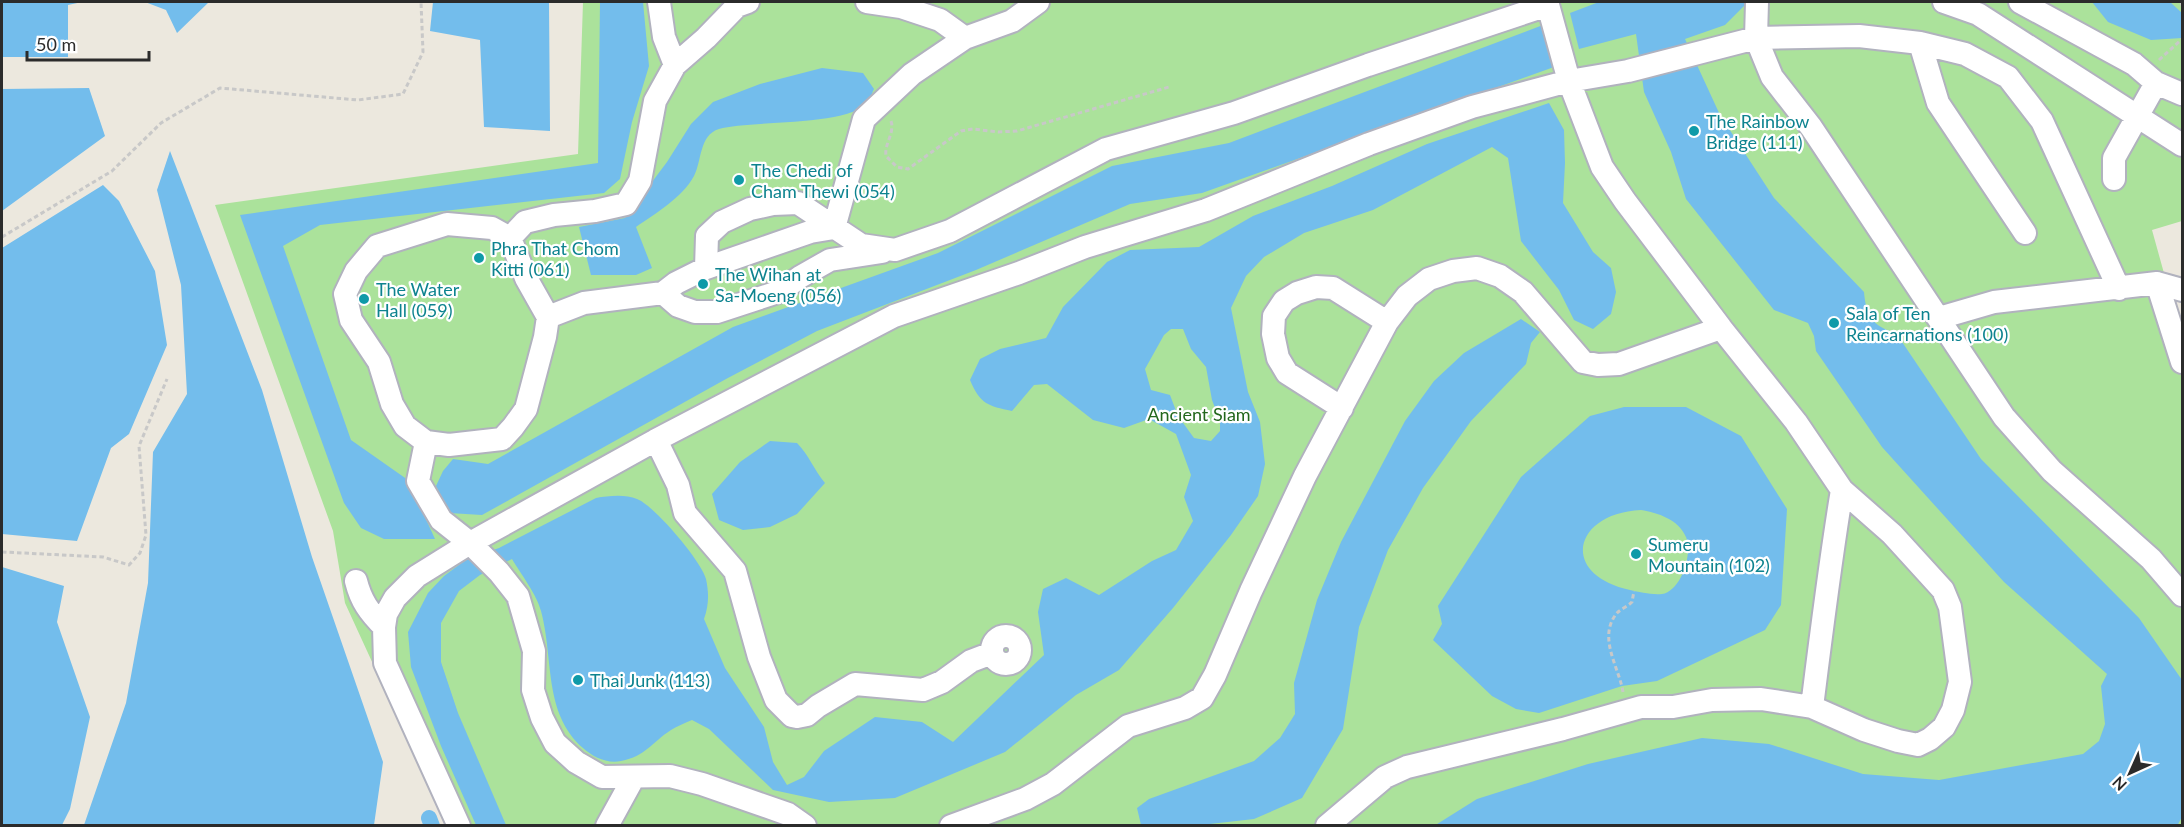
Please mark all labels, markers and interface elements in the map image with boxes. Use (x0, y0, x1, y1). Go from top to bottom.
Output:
scale bar (27, 24, 148, 62)
text: 50 m (36, 33, 76, 55)
place label: The Rainbow Bridge (111) (1706, 110, 1809, 153)
marker: The Rainbow Bridge (111) (1687, 124, 1701, 138)
place label: The Chedi of Cham Thewi (054) (751, 159, 895, 202)
marker: The Chedi of Cham Thewi (054) (732, 173, 746, 187)
place label: Phra That Chom Kitti (061) (491, 237, 619, 280)
marker: Phra That Chom Kitti (061) (472, 251, 486, 265)
place label: The Wihan at Sa-Moeng (056) (715, 263, 841, 306)
marker: The Wihan at Sa-Moeng (056) (696, 277, 710, 291)
place label: The Water Hall (059) (376, 278, 460, 321)
marker: The Water Hall (059) (357, 292, 371, 306)
place label: Sala of Ten Reincarnations (100) (1846, 302, 2008, 345)
marker: Sala of Ten Reincarnations (100) (1827, 316, 1841, 330)
park label: Ancient Siam (1147, 403, 1251, 425)
place label: Sumeru Mountain (102) (1648, 533, 1770, 576)
marker: Sumeru Mountain (102) (1629, 547, 1643, 561)
place label: Thai Junk (113) (590, 669, 710, 691)
marker: Thai Junk (113) (571, 673, 585, 687)
north arrow (2100, 743, 2160, 803)
text: N (2108, 773, 2130, 795)

